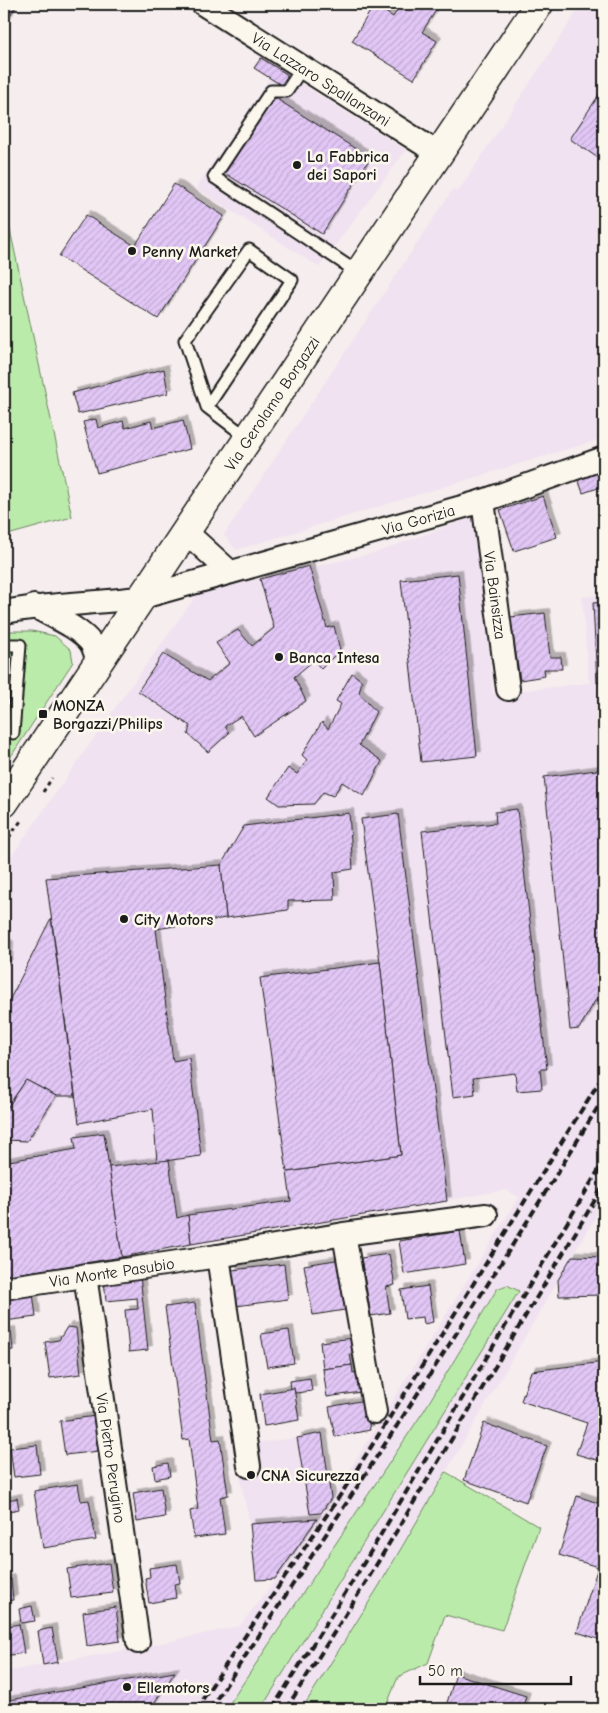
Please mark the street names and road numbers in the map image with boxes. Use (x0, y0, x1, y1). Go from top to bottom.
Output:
street label: Via Lazzaro Spallanzani (248, 29, 393, 131)
street label: Via Gerolamo Borgazzi (221, 334, 324, 474)
street label: Via Gorizia (380, 501, 457, 539)
street label: Via Bainsizza (480, 550, 509, 640)
street label: Via Monte Pasubio (48, 1255, 176, 1291)
street label: Via Pietro Perugino (92, 1392, 129, 1525)

